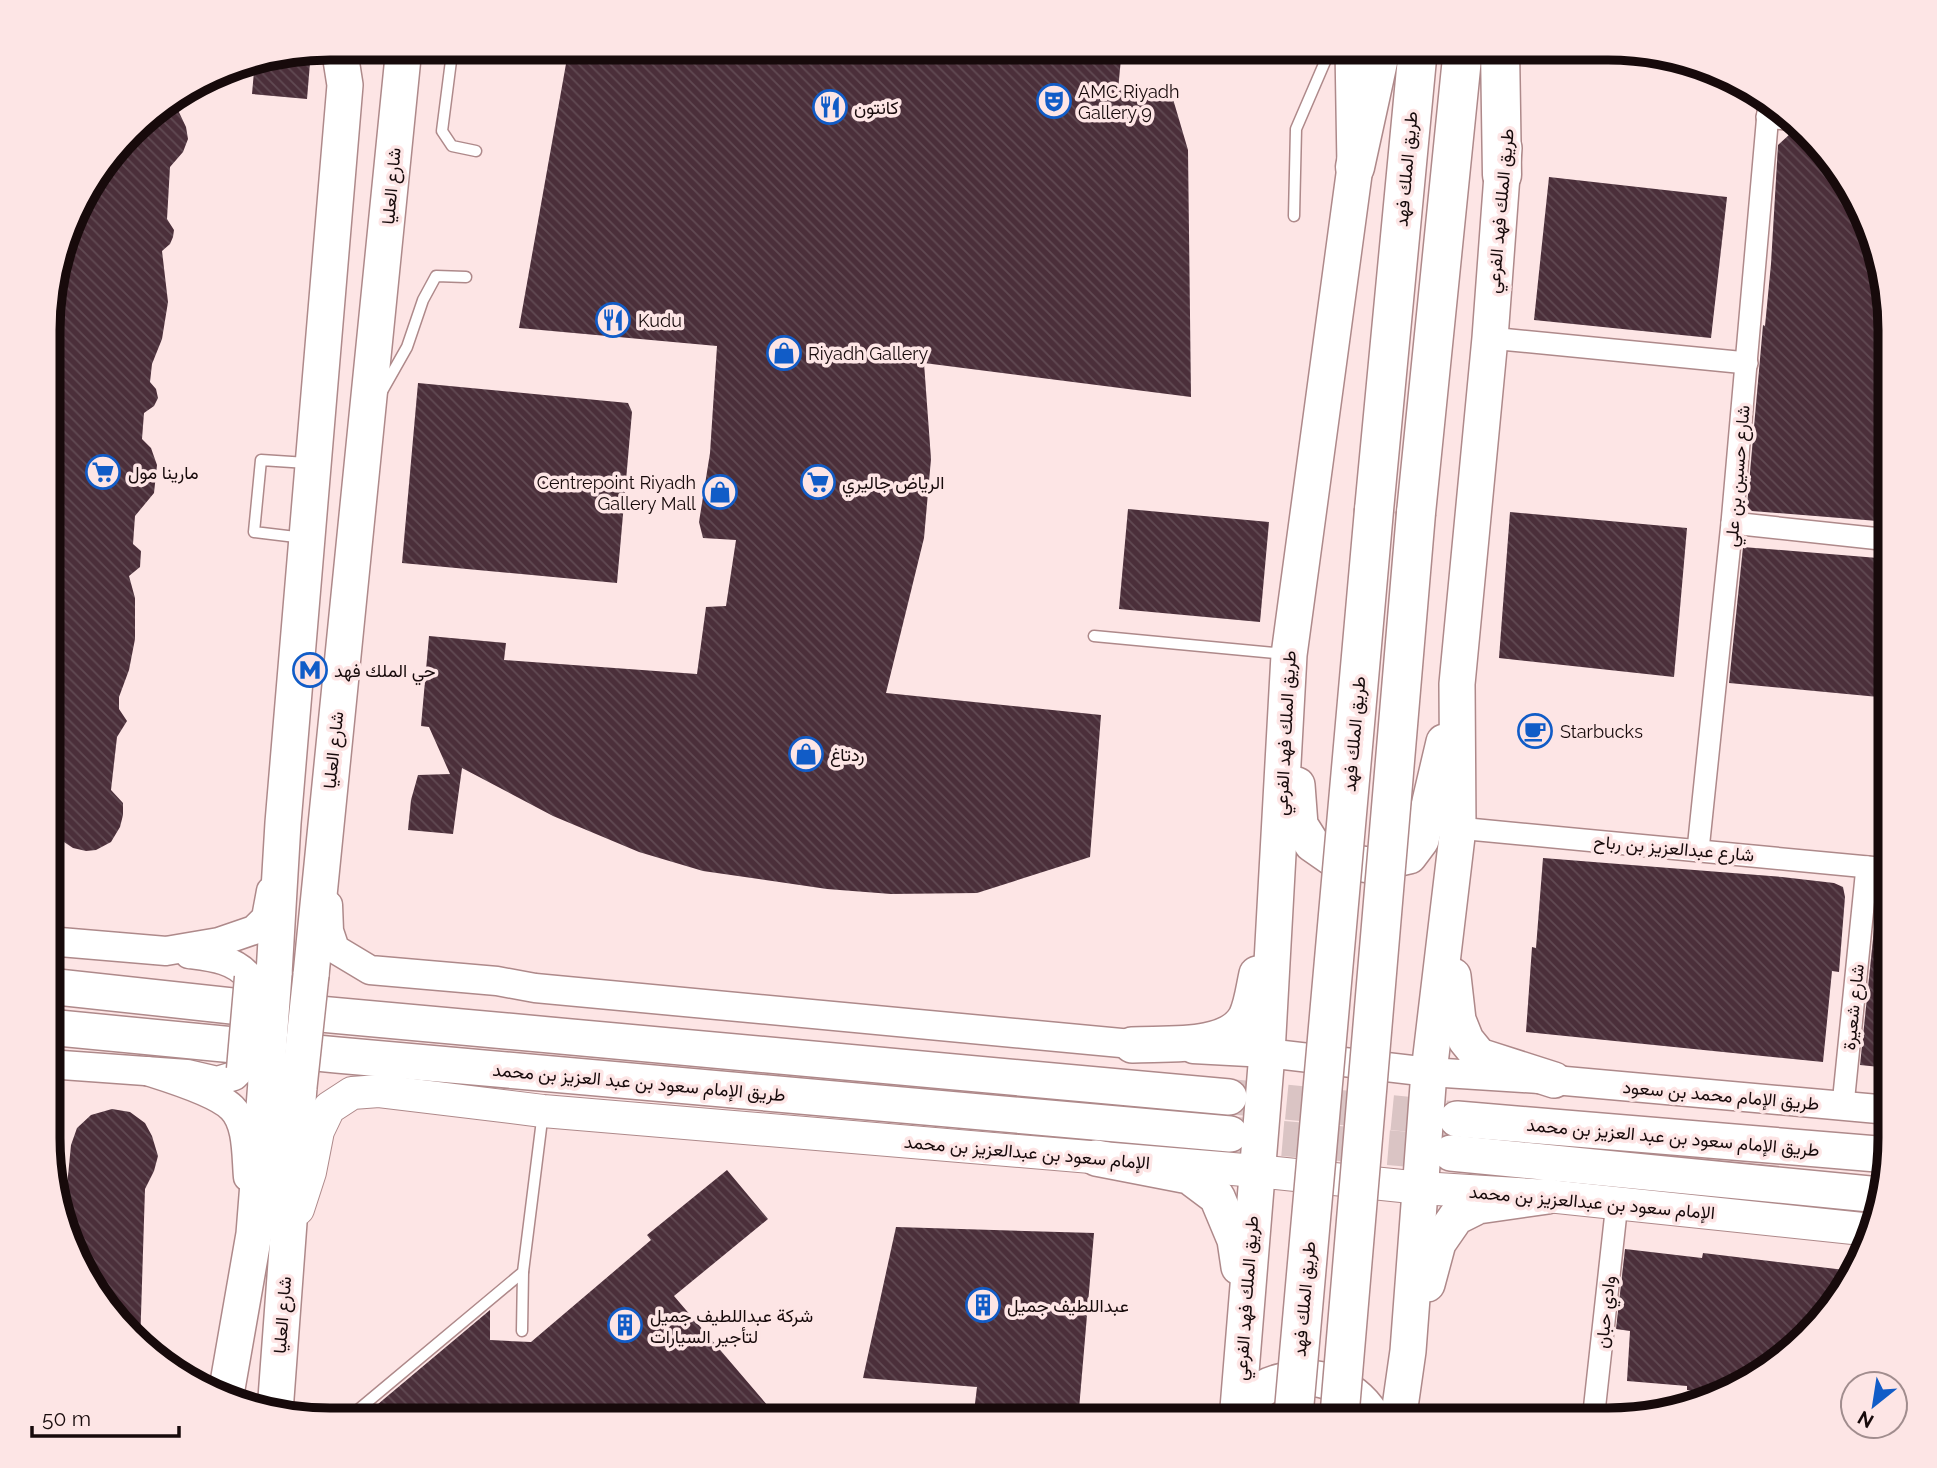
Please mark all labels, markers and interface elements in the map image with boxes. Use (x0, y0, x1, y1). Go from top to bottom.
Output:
place label: AMC Riyadh Gallery 9 (1078, 81, 1180, 123)
theatre icon: AMC Riyadh Gallery 9 (1035, 82, 1073, 120)
restaurant icon: كانتون (811, 88, 849, 126)
place label: كانتون (854, 97, 898, 119)
street label: طريق الملك فهد (1390, 110, 1423, 228)
street label: طريق الملك فهد الفرعي (1482, 128, 1523, 295)
street label: شارع العليا (377, 147, 407, 226)
restaurant icon: Kudu (594, 301, 632, 339)
place label: Kudu (638, 310, 682, 331)
shop icon: Riyadh Gallery (765, 334, 803, 372)
place label: Riyadh Gallery (808, 343, 929, 364)
street label: شارع حسين بن علي (1720, 404, 1759, 548)
supermarket icon: مارينا مول (84, 453, 122, 491)
place label: مارينا مول (128, 462, 199, 484)
supermarket icon: الرياض جاليري (799, 463, 837, 501)
place label: Centrepoint Riyadh Gallery Mall (537, 472, 696, 514)
place label: الرياض جاليري (842, 472, 944, 498)
shop icon: Centrepoint Riyadh Gallery Mall (701, 473, 739, 511)
street label: طريق الملك فهد الفرعي (1270, 650, 1305, 816)
metro station icon: حي الملك فهد (291, 651, 329, 689)
place label: حي الملك فهد (334, 660, 435, 686)
street label: طريق الملك فهد (1338, 675, 1371, 793)
street label: شارع العليا (319, 710, 349, 790)
cafe icon: Starbucks (1516, 712, 1554, 750)
place label: Starbucks (1560, 721, 1643, 742)
shop icon: ردتاغ (787, 735, 825, 773)
place label: ردتاغ (830, 744, 864, 767)
street label: شارع عبدالعزيز بن رباح (1593, 831, 1755, 867)
street label: شارع شعيرة (1838, 963, 1870, 1051)
street label: طريق الإمام سعود بن عبد العزيز بن محمد (491, 1059, 786, 1107)
street label: طريق الإمام محمد بن سعود (1622, 1076, 1820, 1116)
street label: طريق الإمام سعود بن عبد العزيز بن محمد (1525, 1114, 1820, 1162)
street label: الإمام سعود بن عبدالعزيز بن محمد (903, 1131, 1151, 1175)
street label: الإمام سعود بن عبدالعزيز بن محمد (1468, 1181, 1716, 1225)
street label: طريق الملك فهد الفرعي (1230, 1215, 1267, 1382)
street label: طريق الملك فهد (1288, 1240, 1321, 1358)
street label: وادي حبان (1591, 1274, 1624, 1350)
street label: شارع العليا (269, 1276, 297, 1354)
building icon: عبداللطيف جميل (964, 1286, 1002, 1324)
place label: عبداللطيف جميل (1007, 1295, 1129, 1317)
place label: شركة عبداللطيف جميل لتأجير السيارات (650, 1305, 813, 1348)
building icon: شركة عبداللطيف جميل لتأجير السيارات (606, 1306, 644, 1344)
north arrow (1839, 1370, 1909, 1440)
scale bar (32, 1394, 178, 1438)
text: 50 m (42, 1406, 91, 1431)
text: N (1854, 1407, 1877, 1433)

